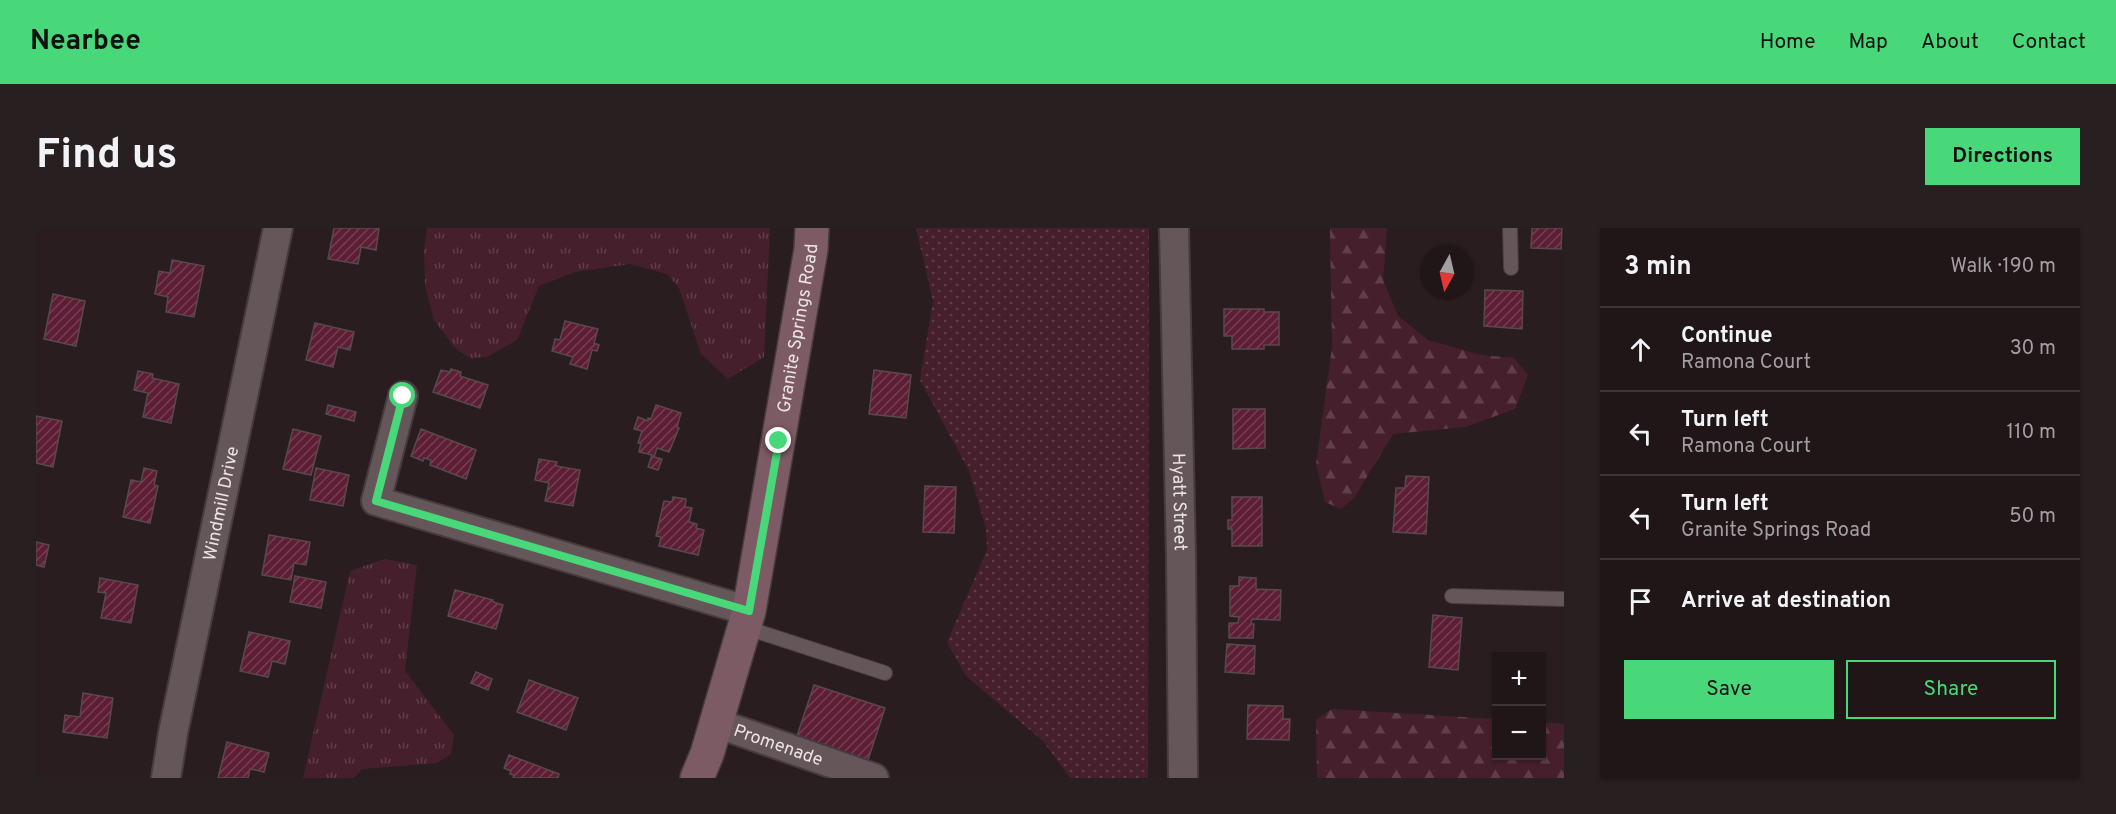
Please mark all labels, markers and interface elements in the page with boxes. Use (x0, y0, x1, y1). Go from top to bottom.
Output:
text: Nearbee (30, 24, 141, 60)
text: Home (1760, 29, 1816, 56)
text: Map (1849, 29, 1888, 56)
text: About (1921, 29, 1979, 56)
text: Contact (2012, 29, 2086, 56)
button: Directions (1925, 128, 2080, 185)
text: Find us (36, 130, 177, 183)
street label: Granite Springs Road (773, 243, 824, 415)
north arrow (1420, 246, 1474, 300)
text: 3 min (1624, 251, 1692, 284)
text: Walk · 190 m (1950, 254, 2056, 280)
text: Continue (1681, 323, 1772, 350)
icon: ahead (1624, 333, 1657, 366)
text: 30 m (2010, 336, 2056, 362)
text: Ramona Court (1681, 350, 1811, 376)
route start (389, 382, 415, 408)
text: Turn left (1681, 407, 1769, 434)
icon: left (1624, 417, 1657, 450)
text: 110 m (2007, 420, 2056, 446)
route end (765, 427, 791, 453)
text: Ramona Court (1681, 434, 1811, 460)
street label: Windmill Drive (199, 444, 245, 563)
street label: Hyatt Street (1166, 453, 1191, 551)
text: Turn left (1681, 491, 1769, 518)
icon: left (1624, 501, 1657, 534)
text: 50 m (2009, 504, 2056, 530)
text: Granite Springs Road (1681, 518, 1871, 544)
icon: arrive (1624, 585, 1657, 618)
text: Arrive at destination (1681, 588, 1891, 615)
map controls (1492, 652, 1546, 760)
button: + (1492, 652, 1546, 706)
button: Save (1624, 660, 1834, 719)
button: Share (1846, 660, 2056, 719)
button: − (1492, 706, 1546, 760)
street label: Promenade (730, 720, 826, 772)

